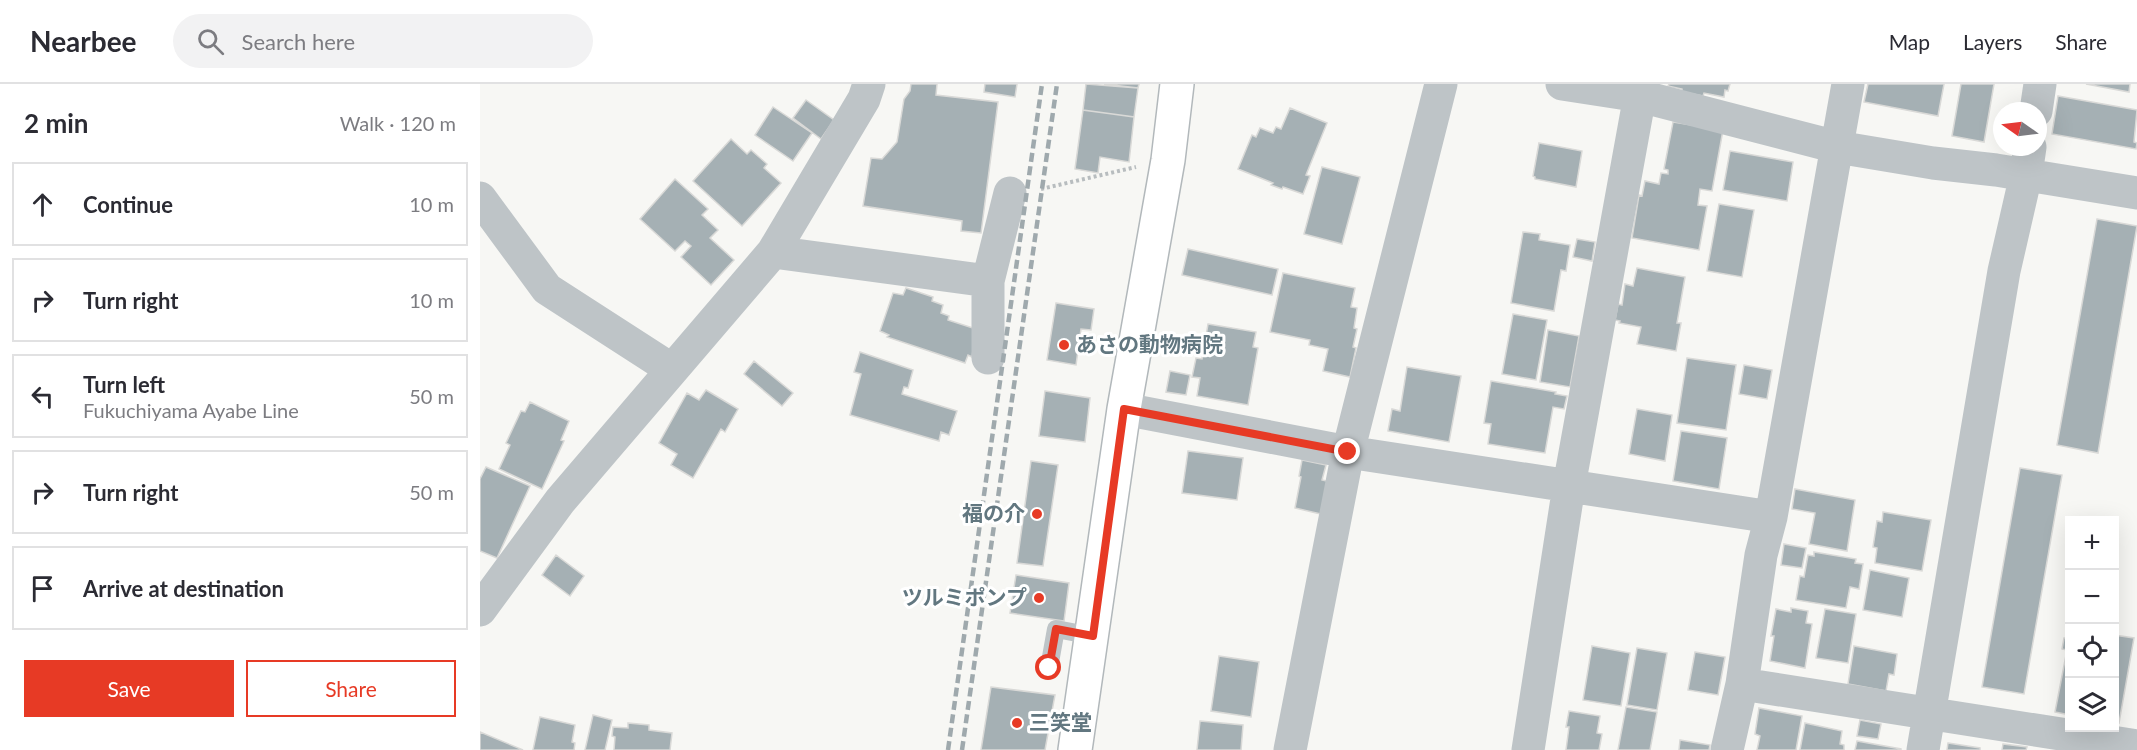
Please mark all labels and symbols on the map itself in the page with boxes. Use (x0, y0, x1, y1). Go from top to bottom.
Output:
north arrow (1993, 102, 2047, 156)
place label: あさの動物病院 (1076, 331, 1223, 356)
marker: あさの動物病院 (1057, 338, 1071, 352)
route end (1334, 438, 1360, 464)
place label: 福の介 (962, 500, 1025, 525)
marker: 福の介 (1030, 507, 1044, 521)
place label: ツルミポンプ (902, 584, 1027, 609)
marker: ツルミポンプ (1032, 591, 1046, 605)
route start (1035, 654, 1061, 680)
place label: 三笑堂 (1029, 709, 1092, 734)
marker: 三笑堂 (1010, 716, 1024, 730)

